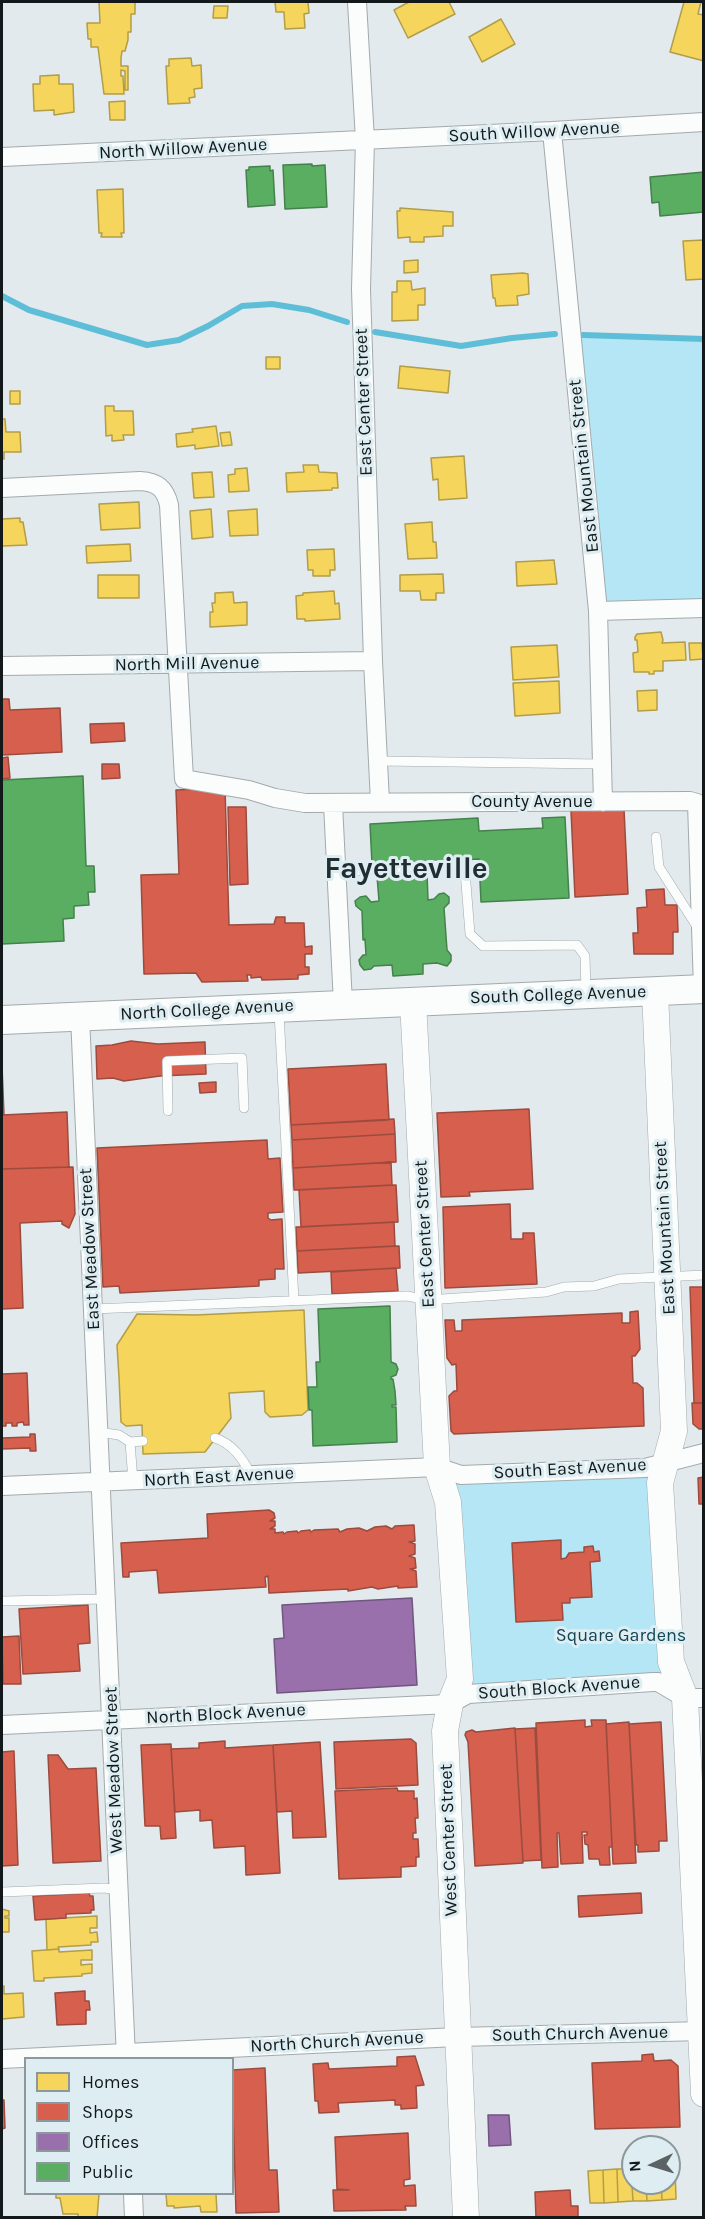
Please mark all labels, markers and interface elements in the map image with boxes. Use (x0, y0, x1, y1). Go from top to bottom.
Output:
street label: South Willow Avenue (448, 117, 620, 147)
street label: North Willow Avenue (98, 134, 268, 164)
street label: East Center Street (351, 328, 377, 476)
street label: East Mountain Street (564, 378, 604, 554)
street label: North Mill Avenue (114, 652, 260, 676)
street label: County Avenue (471, 791, 593, 813)
district label: Fayetteville (324, 851, 488, 887)
street label: South College Avenue (469, 981, 647, 1009)
street label: North College Avenue (120, 995, 294, 1025)
street label: East Mountain Street (650, 1141, 680, 1315)
street label: East Center Street (410, 1160, 440, 1308)
street label: East Meadow Street (75, 1167, 105, 1331)
street label: South East Avenue (493, 1454, 647, 1484)
street label: North East Avenue (143, 1462, 295, 1492)
park label: Square Gardens (556, 1625, 686, 1647)
street label: South Block Avenue (477, 1672, 641, 1704)
street label: West Meadow Street (100, 1686, 128, 1854)
street label: North Block Avenue (146, 1699, 306, 1729)
street label: West Center Street (436, 1763, 462, 1917)
street label: South Church Avenue (492, 2022, 668, 2046)
street label: North Church Avenue (250, 2027, 424, 2057)
legend (24, 2057, 234, 2195)
text: Homes (82, 2071, 139, 2093)
text: Shops (82, 2101, 134, 2123)
text: Offices (82, 2131, 139, 2153)
north arrow (621, 2135, 681, 2195)
text: N (625, 2160, 644, 2173)
text: Public (82, 2161, 133, 2183)

